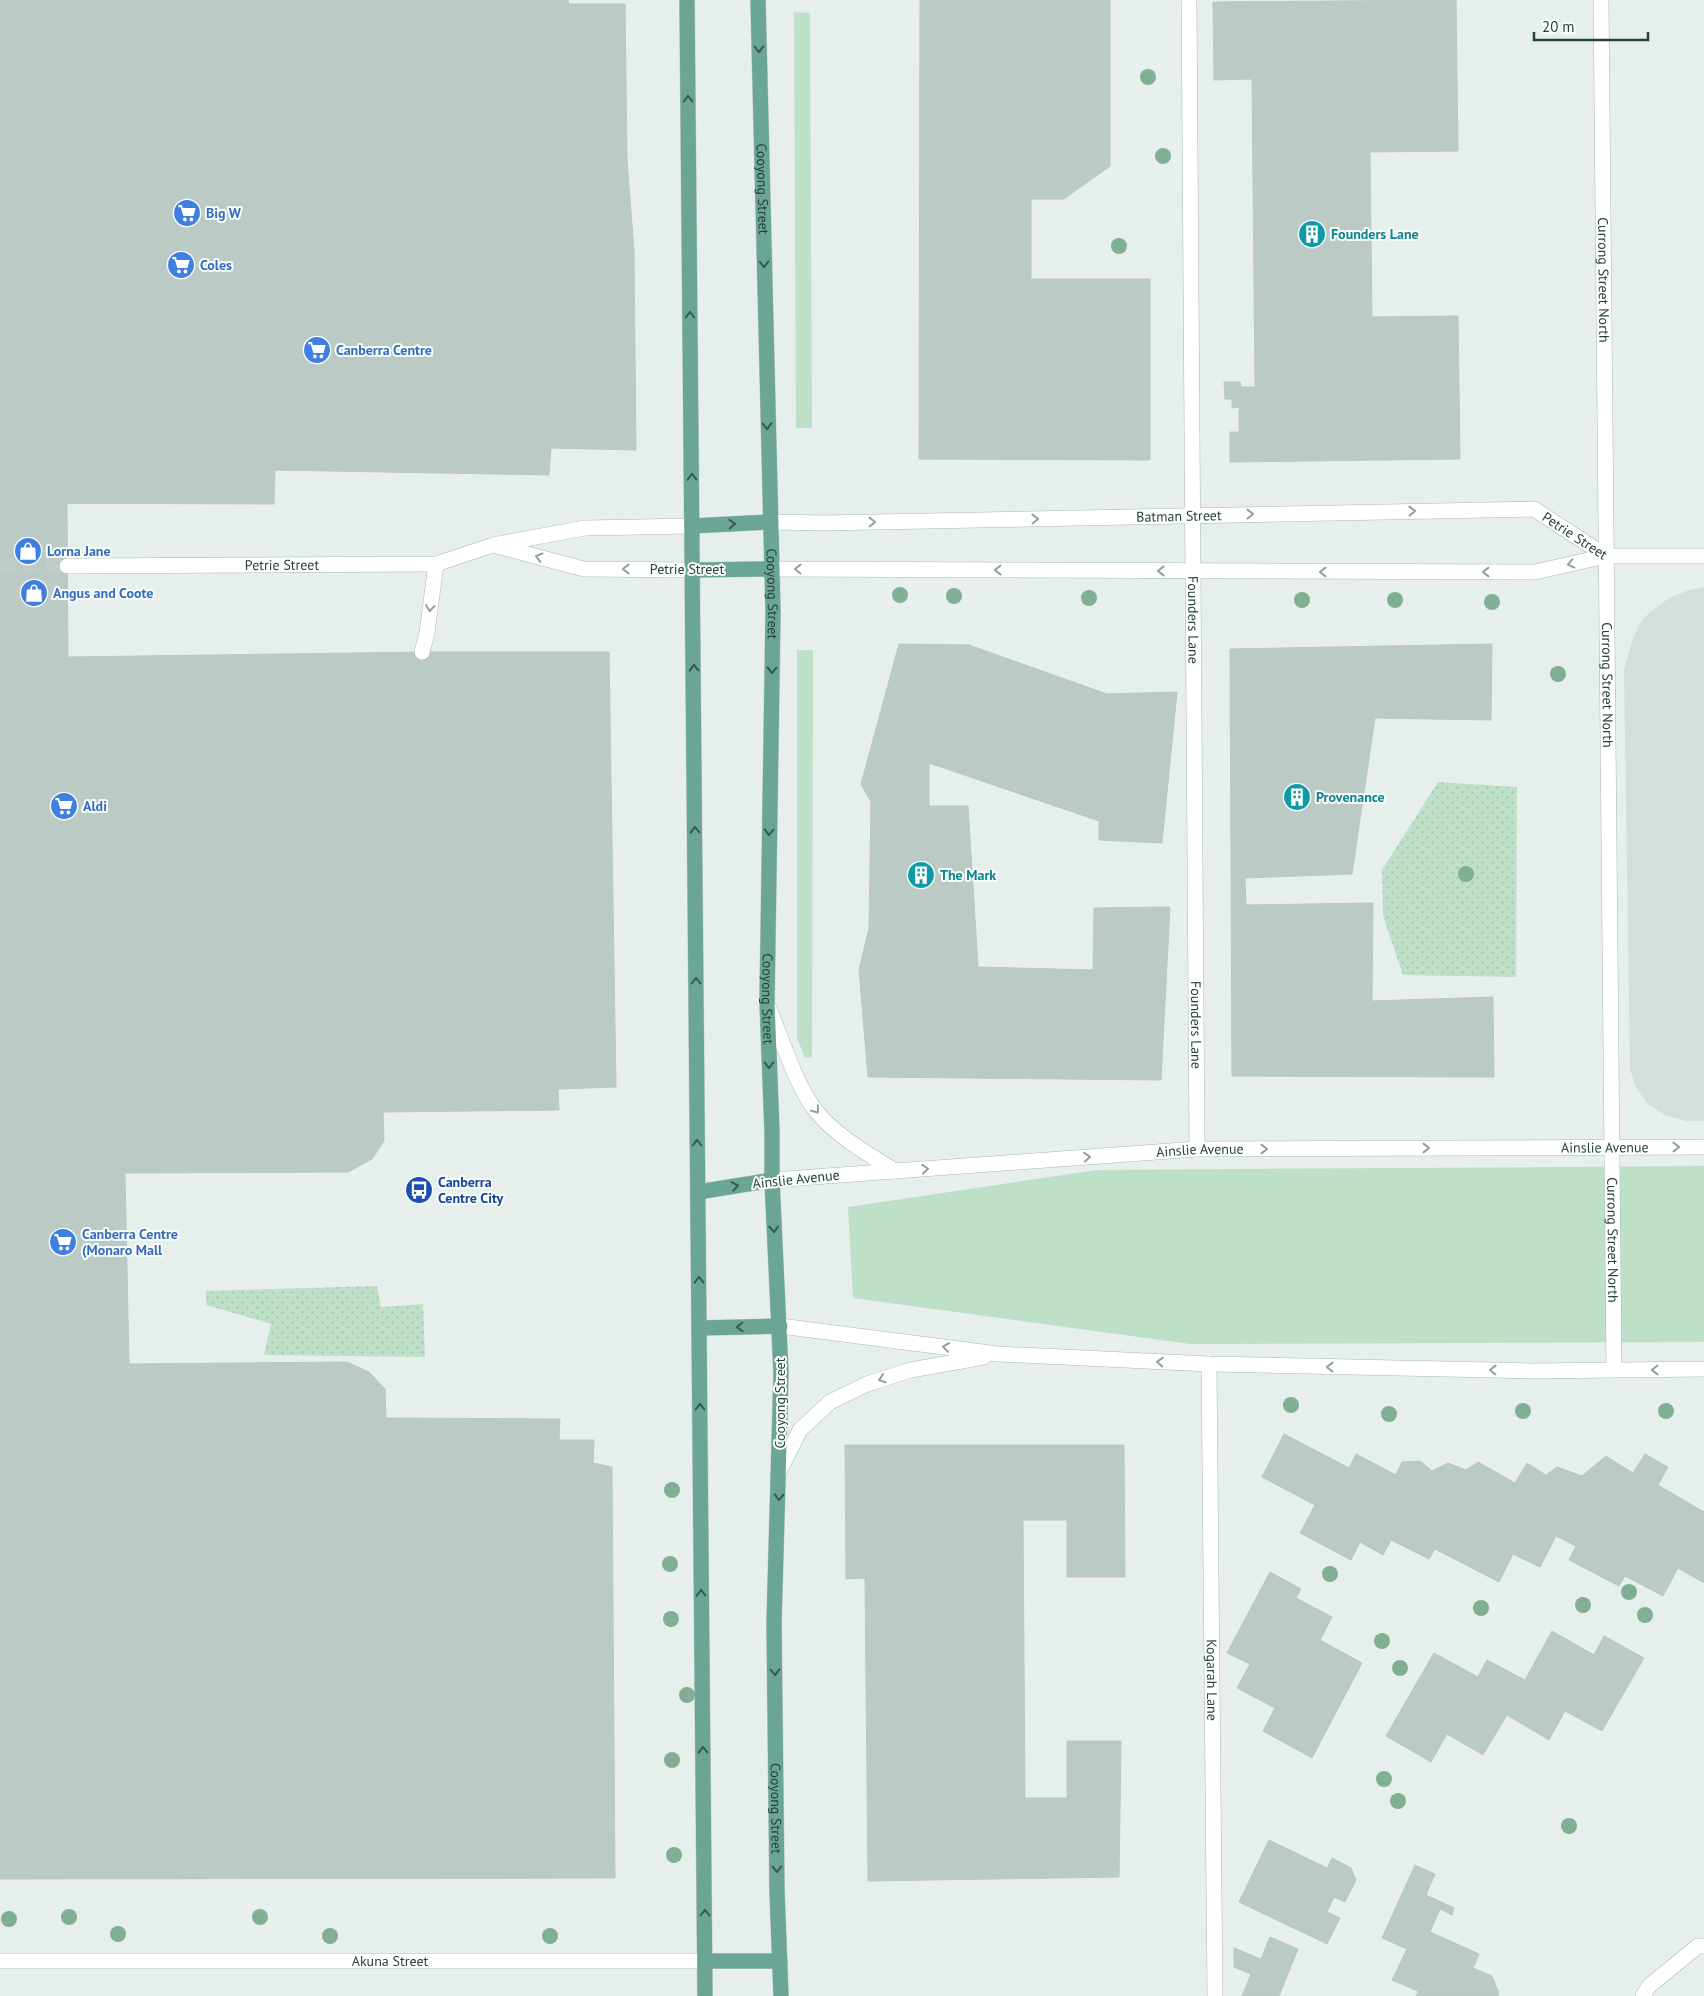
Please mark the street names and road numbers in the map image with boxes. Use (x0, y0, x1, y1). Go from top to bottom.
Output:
street label: Cooyong Street (753, 143, 773, 235)
street label: Currong Street North (1594, 217, 1613, 343)
street label: Batman Street (1136, 506, 1222, 526)
street label: Petrie Street (1539, 508, 1611, 564)
street label: Cooyong Street (762, 548, 782, 640)
street label: Petrie Street (245, 556, 319, 574)
street label: Petrie Street (650, 560, 724, 578)
street label: Founders Lane (1184, 576, 1203, 664)
street label: Currong Street North (1598, 622, 1617, 748)
street label: Cooyong Street (758, 953, 778, 1045)
street label: Founders Lane (1187, 981, 1205, 1069)
street label: Ainslie Avenue (1561, 1138, 1649, 1157)
street label: Ainslie Avenue (1156, 1140, 1244, 1161)
street label: Ainslie Avenue (752, 1165, 840, 1193)
street label: Currong Street North (1603, 1177, 1622, 1303)
street label: Cooyong Street (771, 1357, 789, 1448)
street label: Kogarah Lane (1203, 1639, 1221, 1721)
street label: Cooyong Street (767, 1763, 786, 1854)
street label: Akuna Street (352, 1952, 429, 1970)

